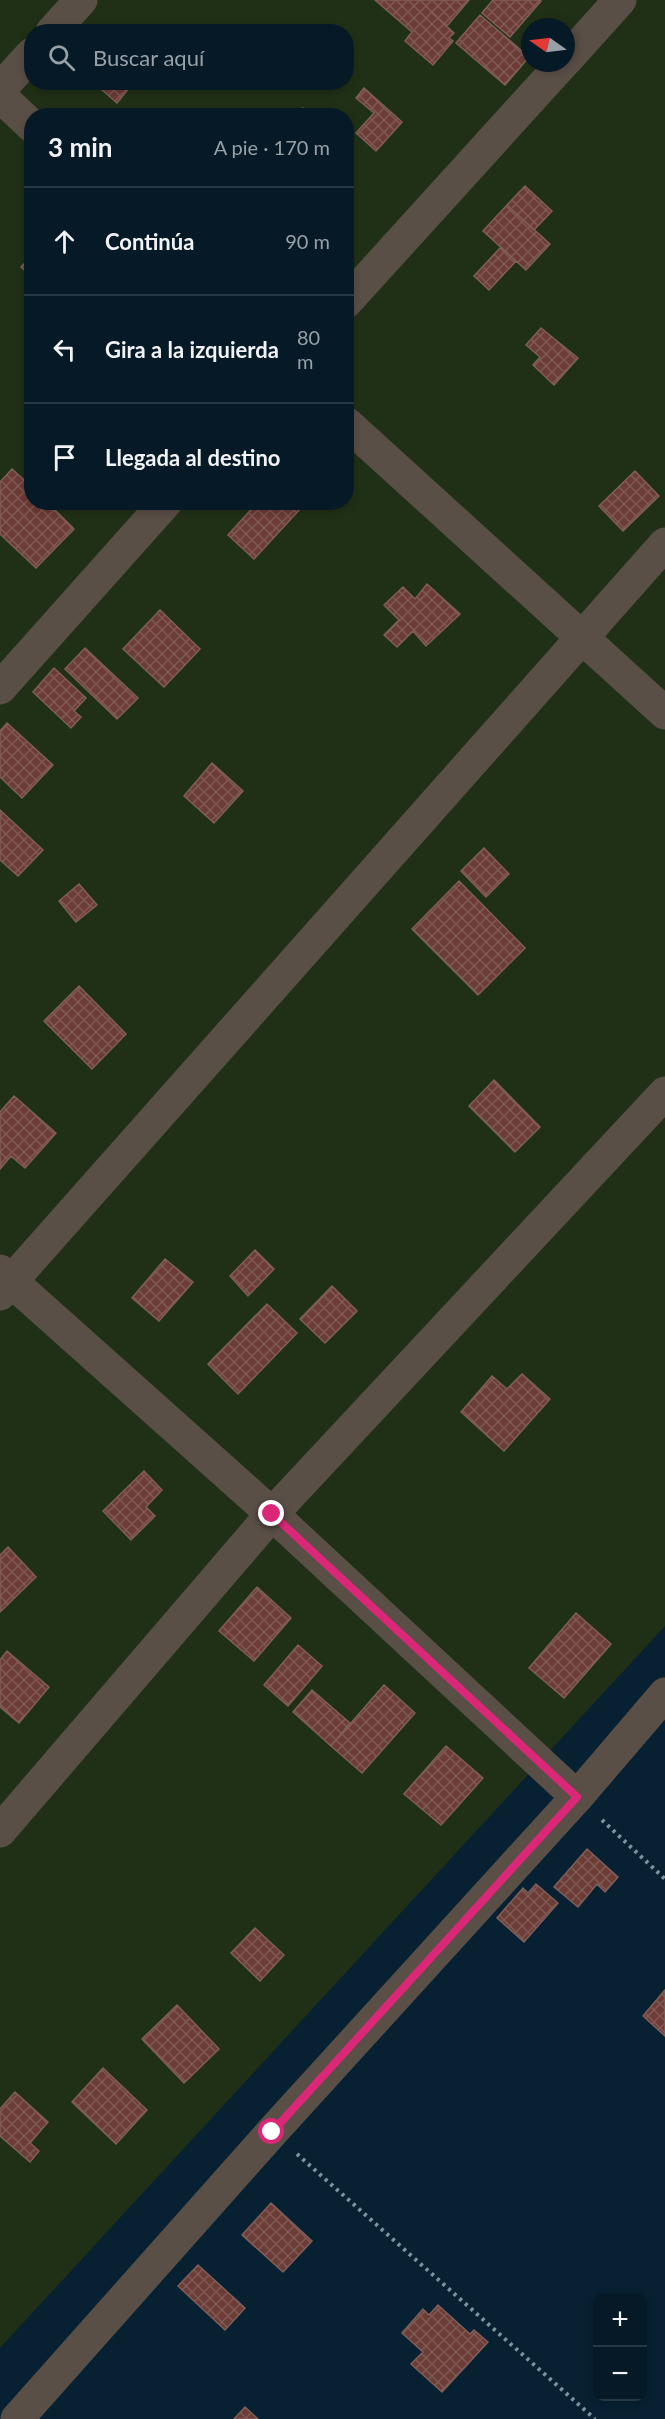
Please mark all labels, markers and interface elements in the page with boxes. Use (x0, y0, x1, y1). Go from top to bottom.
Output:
north arrow (521, 18, 575, 72)
search box (24, 24, 354, 90)
icon: search (45, 41, 78, 74)
text: Buscar aquí (93, 44, 204, 71)
text: 3 min (48, 131, 112, 163)
text: A pie · 170 m (214, 135, 330, 159)
icon: ahead (48, 225, 81, 258)
text: Continúa (105, 228, 194, 255)
text: 90 m (285, 229, 330, 253)
text: 80 m (297, 325, 320, 373)
icon: left (48, 333, 81, 366)
text: Gira a la izquierda (105, 336, 279, 363)
icon: arrive (48, 441, 81, 474)
text: Llegada al destino (105, 444, 281, 471)
route end (258, 1500, 284, 1526)
route start (258, 2118, 284, 2144)
map controls (593, 2293, 647, 2401)
button: + (593, 2293, 647, 2347)
button: − (593, 2347, 647, 2401)

